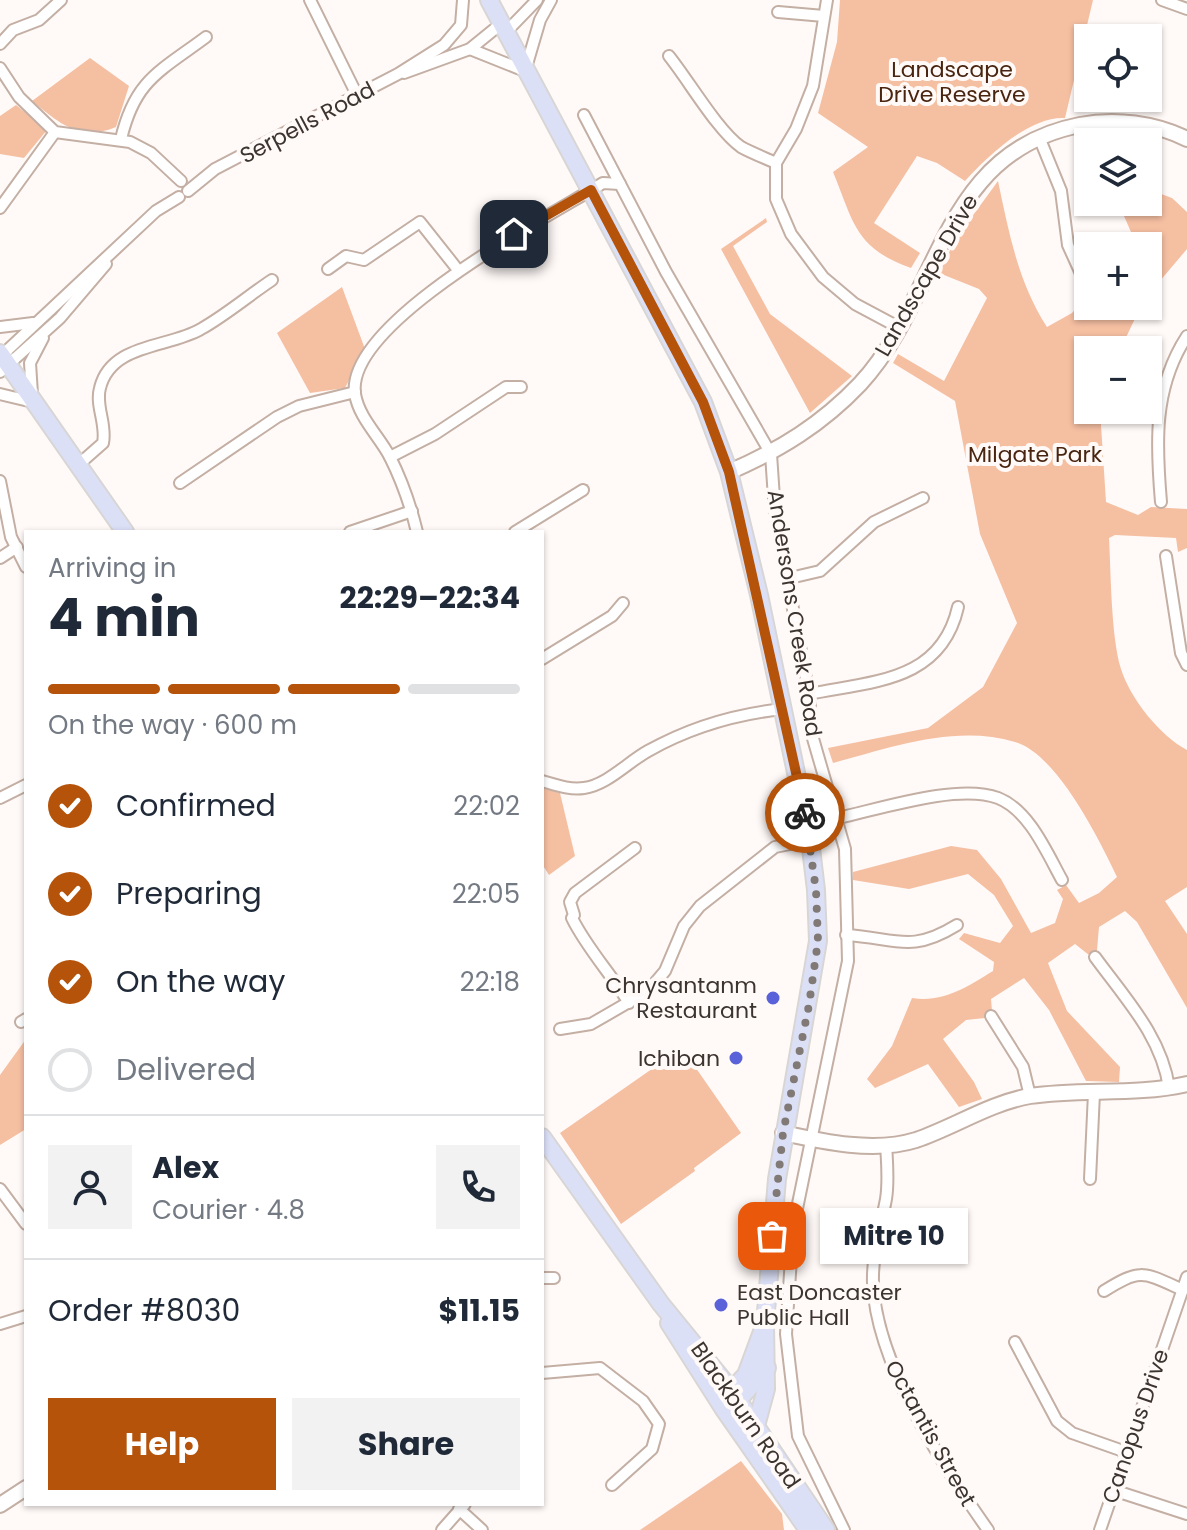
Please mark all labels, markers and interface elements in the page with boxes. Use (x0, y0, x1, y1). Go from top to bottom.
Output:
map controls (1074, 24, 1162, 424)
button: locate (1074, 24, 1162, 112)
park label: Landscape Drive Reserve (878, 54, 1026, 110)
street label: Serpells Road (234, 74, 380, 171)
button: layers (1074, 128, 1162, 216)
street label: Landscape Drive (867, 188, 986, 362)
pin (480, 200, 548, 268)
icon: home (492, 212, 536, 256)
button: + (1074, 232, 1162, 320)
button: − (1074, 336, 1162, 424)
park label: Milgate Park (968, 439, 1103, 470)
street label: Andersons Creek Road (760, 487, 829, 739)
text: Arriving in (48, 550, 177, 586)
text: 22:29–22:34 (340, 576, 520, 619)
text: 4 min (48, 581, 200, 654)
text: On the way · 600 m (48, 707, 297, 743)
courier (765, 773, 845, 853)
icon: check (48, 784, 92, 828)
text: Confirmed (116, 784, 276, 827)
text: 22:02 (453, 788, 520, 824)
icon: bike (783, 791, 827, 835)
icon: check (48, 872, 92, 916)
text: Preparing (116, 872, 262, 915)
text: 22:05 (452, 876, 520, 912)
icon: check (48, 960, 92, 1004)
text: On the way (116, 960, 285, 1003)
text: 22:18 (460, 964, 520, 1000)
place label: Chrysantanm Restaurant (605, 970, 757, 1026)
marker: Chrysantanm Restaurant (764, 989, 782, 1007)
place label: Ichiban (638, 1043, 720, 1074)
text: Delivered (116, 1048, 256, 1091)
marker: Ichiban (727, 1049, 745, 1067)
button: person (48, 1145, 132, 1229)
button: phone (436, 1145, 520, 1229)
text: Alex (152, 1146, 219, 1189)
text: Courier · 4.8 (152, 1192, 305, 1228)
pin (738, 1202, 806, 1270)
callout: Mitre 10 (820, 1208, 968, 1264)
icon: bag (750, 1214, 794, 1258)
text: Mitre 10 (843, 1218, 945, 1254)
place label: East Doncaster Public Hall (737, 1277, 902, 1333)
text: Order #8030 (48, 1289, 240, 1332)
text: $11.15 (438, 1289, 520, 1332)
marker: East Doncaster Public Hall (712, 1296, 730, 1314)
street label: Blackburn Road (683, 1336, 808, 1495)
street label: Canopus Drive (1095, 1345, 1176, 1508)
street label: Octantis Street (878, 1355, 984, 1512)
button: Help (48, 1398, 276, 1490)
button: Share (292, 1398, 520, 1490)

